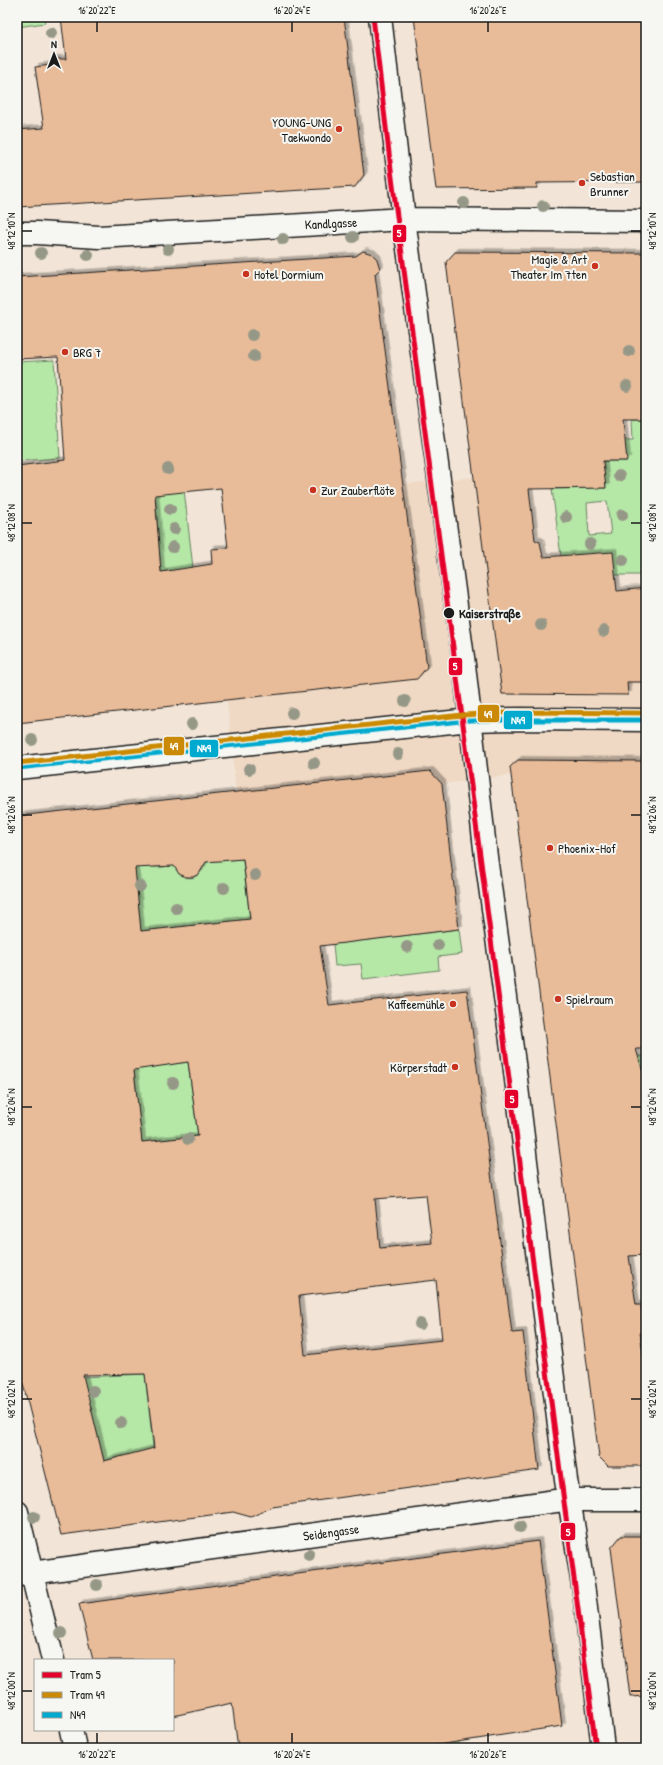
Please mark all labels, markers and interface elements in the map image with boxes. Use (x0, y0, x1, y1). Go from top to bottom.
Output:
text: 16°20'22"E (78, 4, 116, 17)
text: 16°20'24"E (274, 4, 311, 17)
text: 16°20'26"E (470, 4, 507, 17)
north arrow (34, 34, 74, 74)
text: N (51, 37, 57, 51)
place label: YOUNG-UNG Taekwondo (272, 113, 332, 146)
marker: YOUNG-UNG Taekwondo (334, 124, 344, 134)
place label: Sebastian Brunner (590, 167, 635, 200)
marker: Sebastian Brunner (577, 178, 587, 188)
text: 48°12'10"N (5, 213, 18, 249)
street label: Kandlgasse (304, 213, 358, 233)
text: 48°12'10"N (646, 213, 659, 249)
line badge: 5 (392, 224, 407, 243)
text: 5 (397, 226, 402, 240)
place label: Magie & Art Theater Im 7ten (511, 250, 588, 283)
marker: Magie & Art Theater Im 7ten (590, 261, 600, 271)
place label: Hotel Dormium (254, 265, 324, 283)
marker: Hotel Dormium (241, 269, 251, 279)
place label: BRG 7 (73, 343, 101, 361)
marker: BRG 7 (60, 347, 70, 357)
place label: Zur Zauberflöte (321, 481, 395, 499)
marker: Zur Zauberflöte (308, 485, 318, 495)
text: 48°12'08"N (5, 504, 18, 542)
text: 48°12'08"N (646, 504, 659, 542)
place label: Kaiserstraße (459, 604, 521, 623)
marker: Kaiserstraße (442, 606, 456, 620)
line badge: 5 (448, 657, 463, 676)
text: 5 (453, 659, 458, 673)
line badge: 49 (477, 704, 500, 723)
text: 49 (484, 707, 492, 721)
line badge: N49 (503, 710, 533, 730)
text: N49 (511, 713, 525, 727)
line badge: 49 (163, 736, 185, 756)
text: 49 (170, 739, 178, 753)
line badge: N49 (189, 739, 219, 758)
text: N49 (197, 741, 211, 755)
text: 48°12'06"N (5, 796, 18, 834)
text: 48°12'06"N (646, 796, 659, 834)
place label: Phoenix-Hof (558, 839, 616, 857)
marker: Phoenix-Hof (545, 843, 555, 853)
place label: Spielraum (566, 990, 613, 1008)
marker: Spielraum (553, 994, 563, 1004)
place label: Kaffeemühle (388, 995, 445, 1013)
marker: Kaffeemühle (448, 999, 458, 1009)
place label: Körperstadt (390, 1058, 448, 1076)
marker: Körperstadt (450, 1062, 460, 1072)
text: 48°12'04"N (5, 1089, 18, 1125)
line badge: 5 (504, 1089, 519, 1109)
text: 48°12'04"N (646, 1089, 659, 1125)
text: 5 (510, 1092, 515, 1106)
text: 48°12'02"N (5, 1380, 18, 1418)
text: 48°12'02"N (646, 1380, 659, 1418)
street label: Seidengasse (302, 1519, 360, 1545)
line badge: 5 (560, 1522, 576, 1541)
text: 5 (566, 1525, 571, 1539)
legend (34, 1659, 174, 1731)
text: Tram 5 (70, 1666, 101, 1683)
text: 48°12'00"N (5, 1672, 18, 1710)
text: 48°12'00"N (646, 1672, 659, 1710)
text: Tram 49 (70, 1686, 105, 1703)
text: N49 (70, 1706, 86, 1723)
text: 16°20'22"E (78, 1748, 116, 1761)
text: 16°20'24"E (274, 1748, 311, 1761)
text: 16°20'26"E (470, 1748, 507, 1761)

